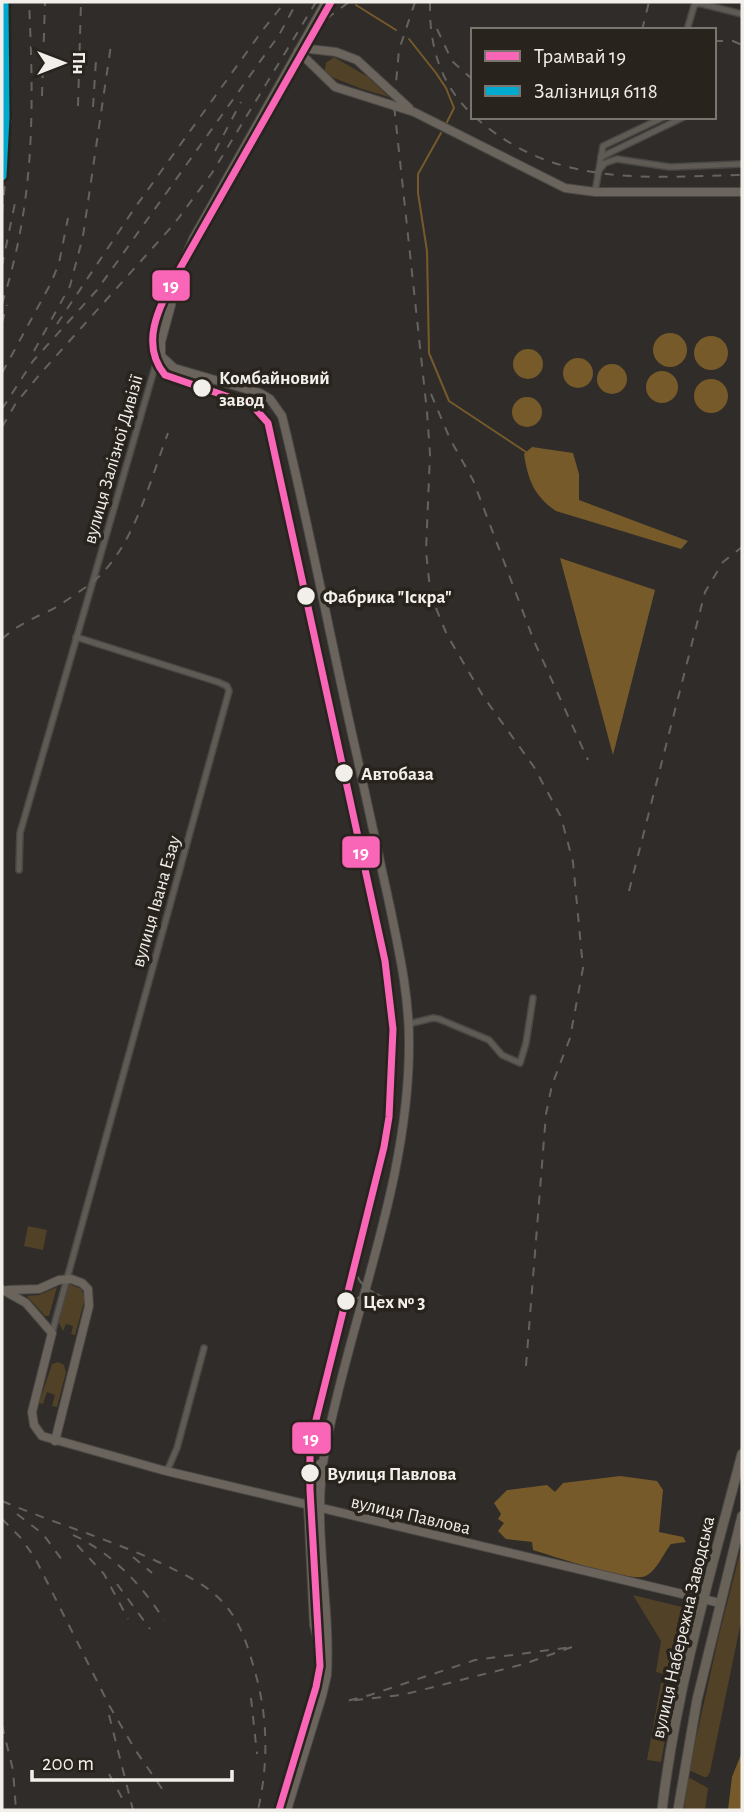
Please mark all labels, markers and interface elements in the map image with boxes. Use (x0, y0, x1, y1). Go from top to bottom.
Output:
north arrow (28, 28, 98, 98)
legend (471, 28, 716, 119)
text: Трамвай 19 (534, 46, 626, 67)
text: Пн (69, 51, 88, 75)
text: Залізниця 6118 (534, 81, 658, 102)
line badge: 19 (151, 269, 191, 302)
text: 19 (163, 277, 179, 296)
place label: Комбайновий завод (219, 369, 330, 410)
street label: вулиця Залізної Дивізії (80, 372, 147, 546)
marker: Комбайновий завод (191, 377, 213, 399)
marker: Фабрика "Іскра" (295, 585, 317, 607)
place label: Фабрика "Іскра" (323, 588, 452, 607)
marker: Автобаза (333, 762, 355, 784)
place label: Автобаза (361, 765, 434, 784)
street label: вулиця Івана Езау (129, 833, 184, 969)
line badge: 19 (341, 835, 381, 869)
text: 19 (353, 844, 369, 863)
marker: Цех № 3 (335, 1290, 357, 1312)
place label: Цех № 3 (363, 1293, 425, 1312)
line badge: 19 (291, 1421, 332, 1455)
text: 19 (303, 1430, 319, 1449)
marker: Вулиця Павлова (299, 1462, 321, 1484)
place label: Вулиця Павлова (327, 1465, 456, 1484)
street label: вулиця Павлова (349, 1492, 473, 1539)
street label: вулиця Набережна Заводська (649, 1514, 718, 1740)
scale bar (32, 1738, 231, 1782)
text: 200 m (42, 1753, 94, 1774)

